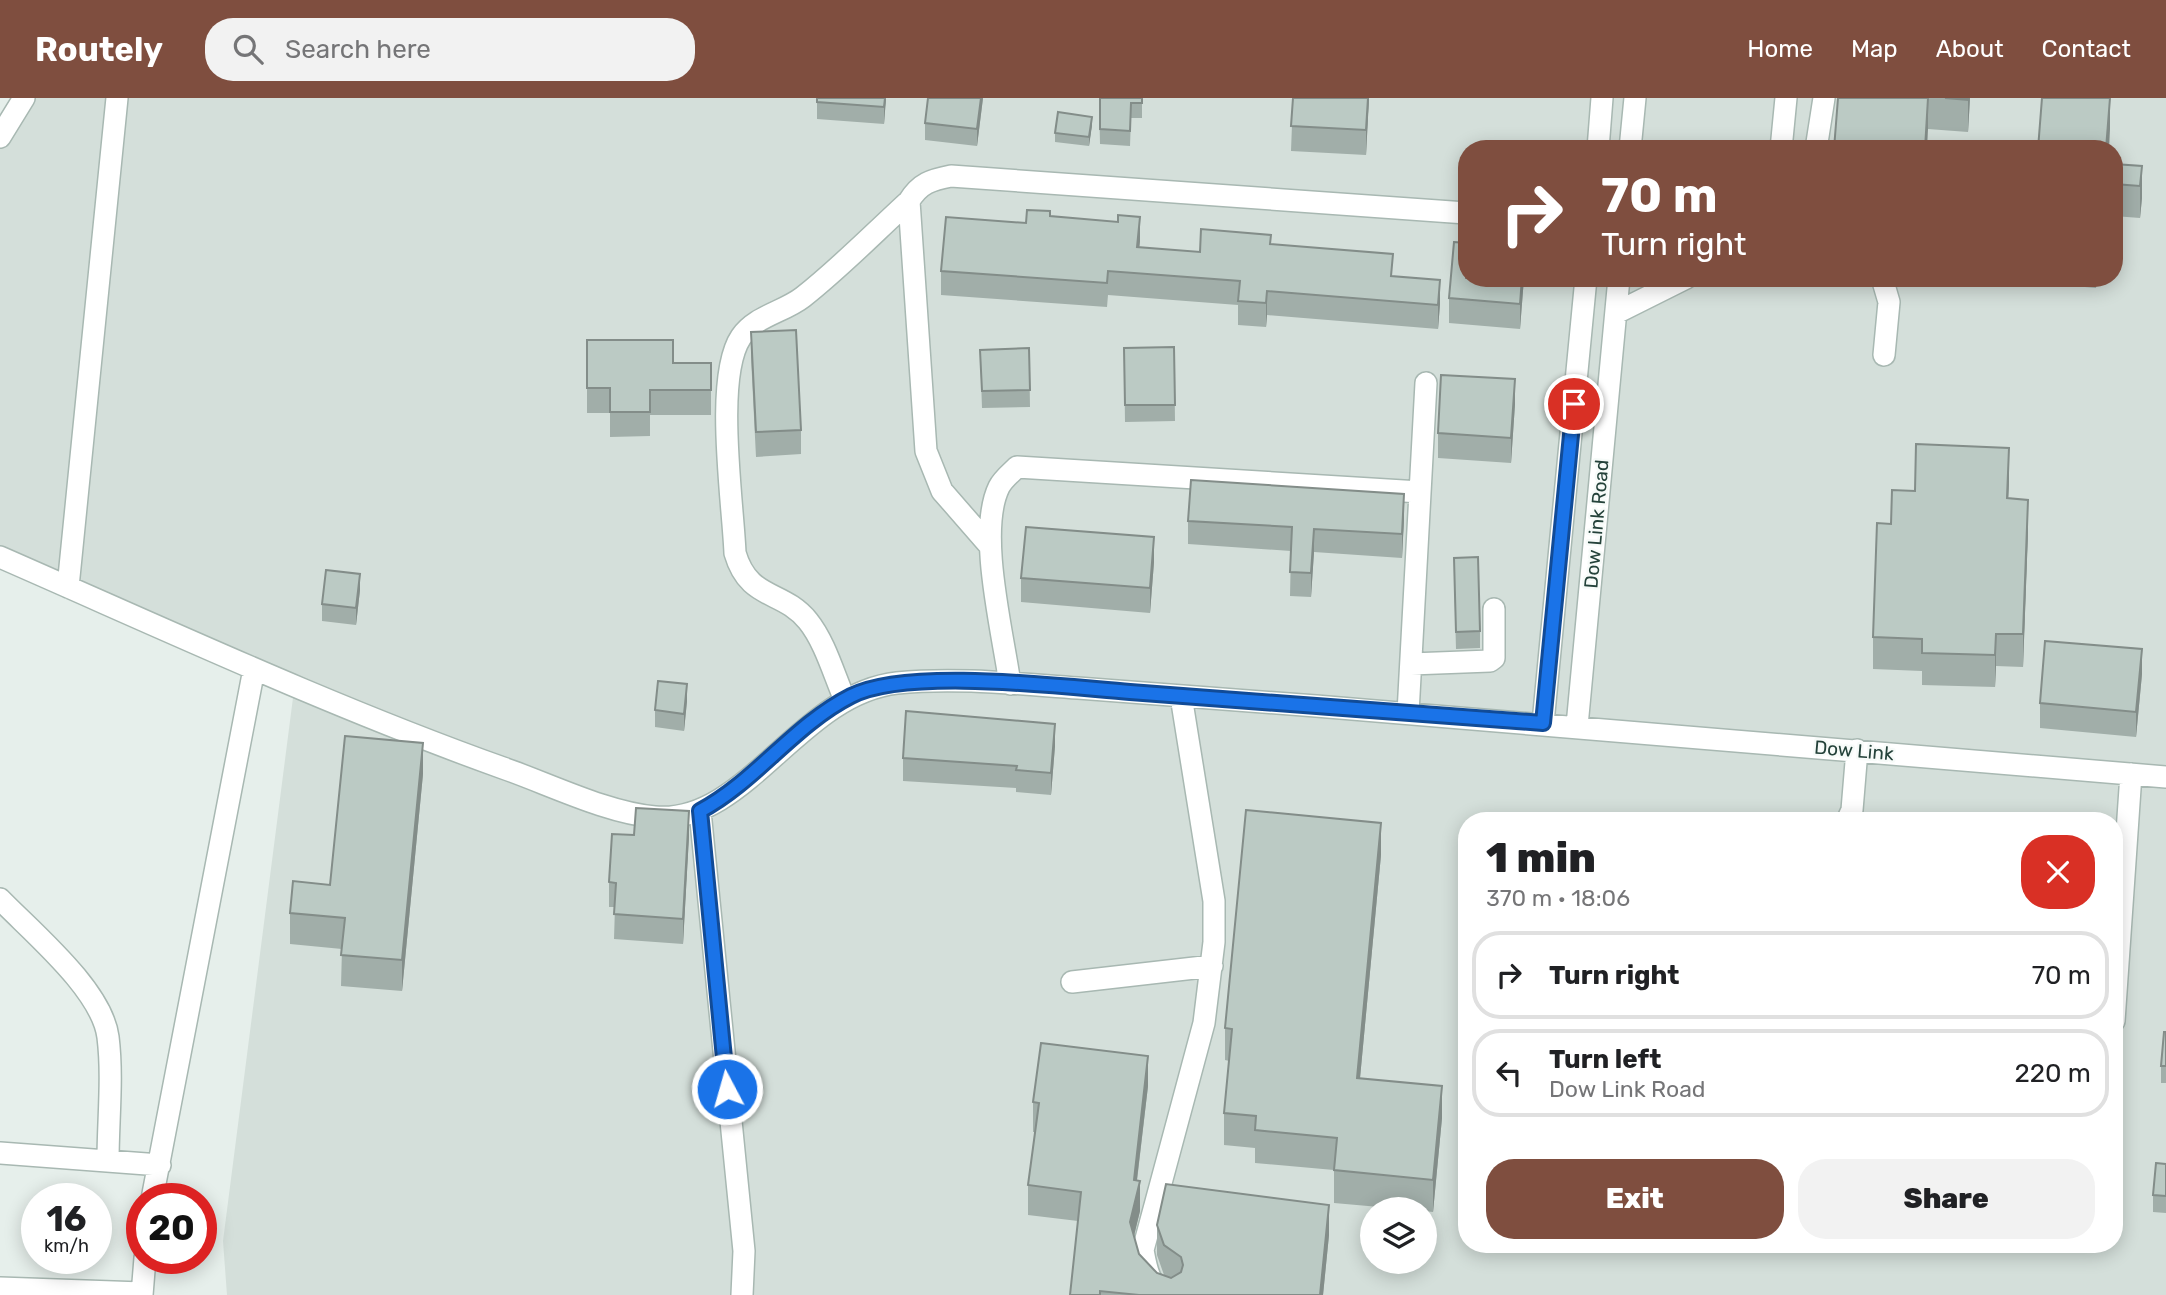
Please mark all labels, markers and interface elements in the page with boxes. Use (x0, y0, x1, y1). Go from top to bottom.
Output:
search box (205, 18, 695, 81)
text: Routely (35, 30, 163, 69)
icon: search (229, 30, 267, 68)
text: Search here (285, 34, 431, 65)
text: Home (1747, 35, 1813, 63)
text: Map (1851, 35, 1898, 63)
text: About (1936, 35, 2004, 63)
text: Contact (2042, 35, 2131, 63)
text: 70 m (1601, 166, 1718, 224)
icon: right (1486, 168, 1577, 259)
text: Turn right (1601, 225, 1746, 263)
pin (1544, 374, 1604, 434)
icon: arrive (1555, 385, 1593, 423)
street label: Dow Link Road (1579, 459, 1614, 589)
street label: Dow Link (1813, 736, 1895, 765)
text: 1 min (1486, 833, 1596, 883)
button: close (2021, 835, 2095, 909)
text: 370 m · 18:06 (1486, 884, 1630, 912)
icon: right (1490, 956, 1528, 994)
text: Turn right (1549, 960, 1679, 991)
text: 70 m (2032, 960, 2091, 991)
text: Turn left (1549, 1044, 1661, 1075)
position arrow (690, 1052, 764, 1126)
icon: left (1490, 1054, 1528, 1092)
text: 220 m (2014, 1058, 2091, 1089)
text: Dow Link Road (1549, 1075, 1706, 1103)
button: Exit (1486, 1159, 1784, 1239)
button: Share (1798, 1159, 2095, 1239)
speed limit sign: 20 (126, 1183, 217, 1274)
map controls (1360, 1197, 1437, 1274)
button: layers (1360, 1197, 1437, 1274)
text: 16 (46, 1198, 87, 1240)
text: km/h (44, 1235, 89, 1257)

